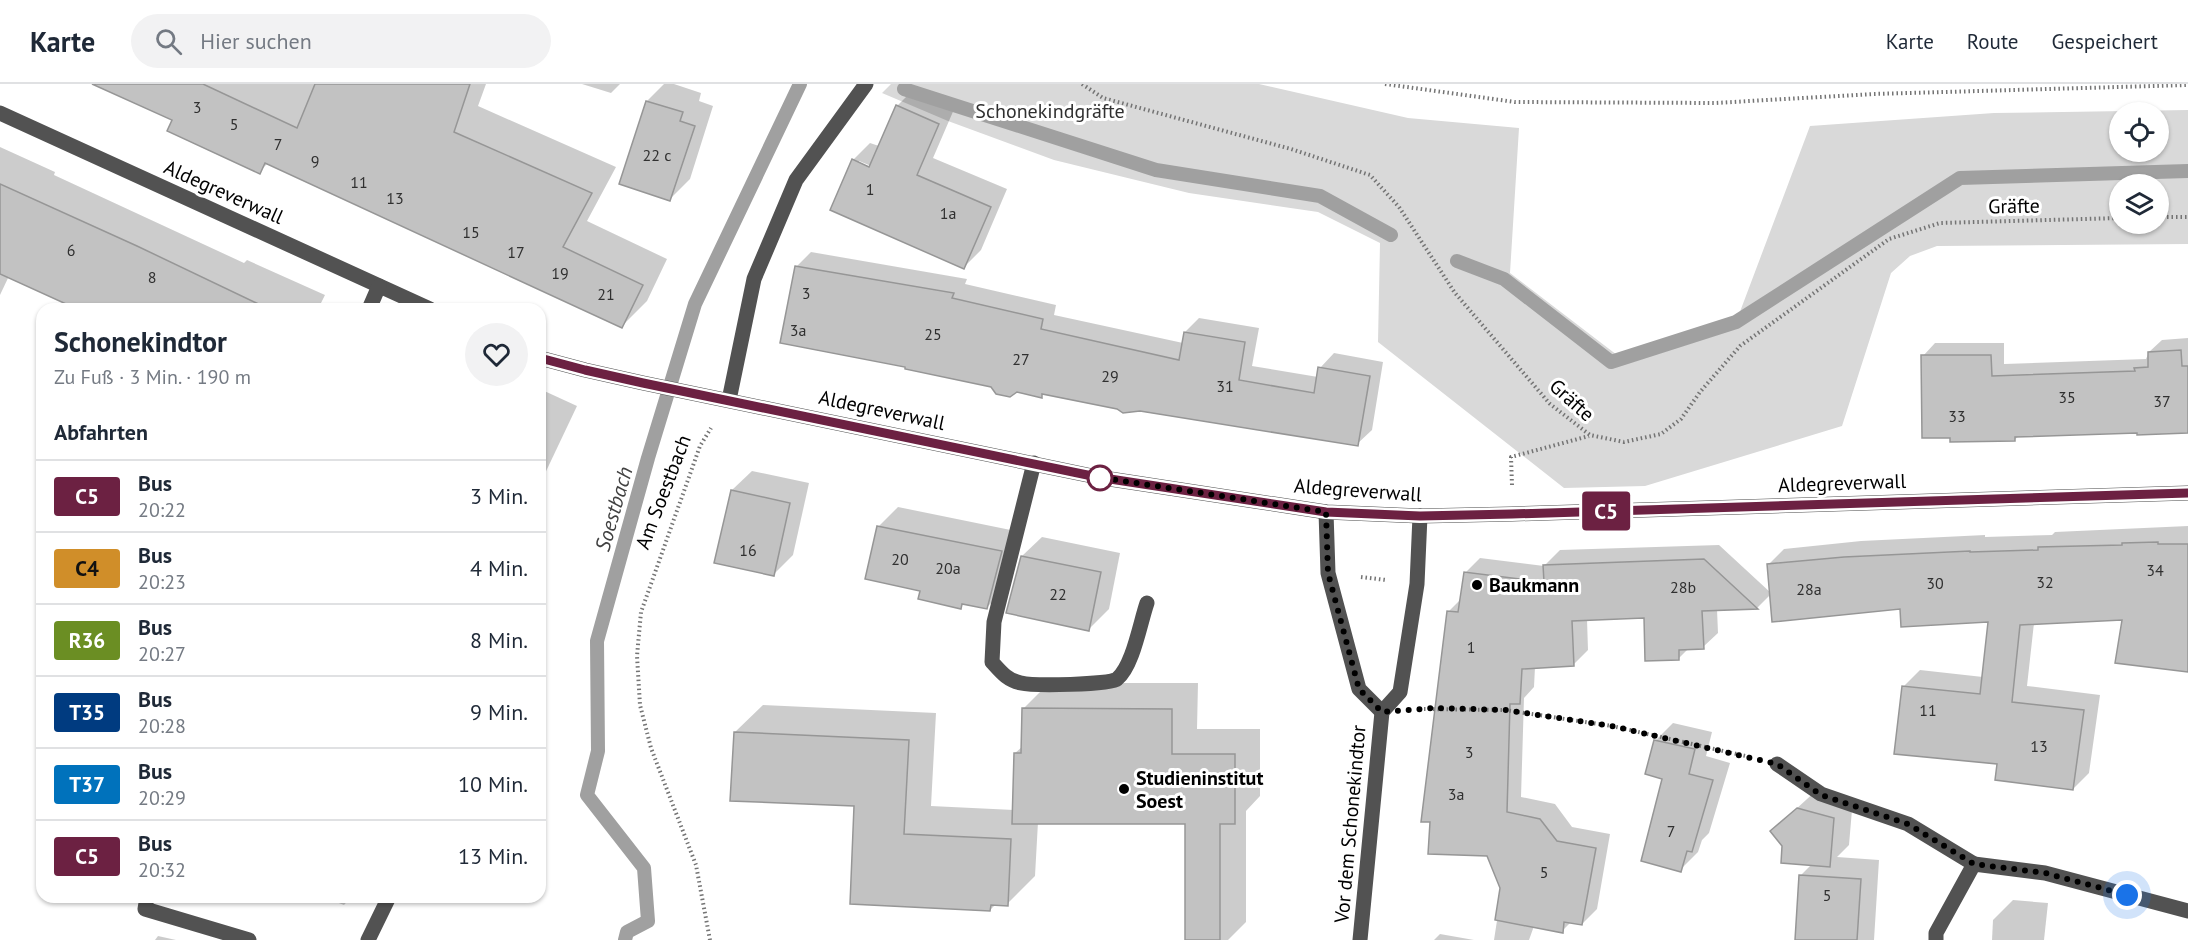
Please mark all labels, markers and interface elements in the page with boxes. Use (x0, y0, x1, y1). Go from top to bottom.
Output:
search box (131, 14, 551, 68)
text: Karte (30, 23, 95, 60)
icon: search (152, 25, 185, 58)
text: Hier suchen (200, 27, 312, 55)
text: Karte (1886, 28, 1934, 55)
text: Route (1967, 28, 2018, 55)
text: Gespeichert (2051, 28, 2158, 55)
house number: 3 (193, 97, 201, 117)
park label: Schonekindgräfte (975, 98, 1125, 124)
map controls (2109, 102, 2169, 234)
button: locate (2109, 102, 2169, 162)
house number: 5 (230, 114, 238, 134)
house number: 7 (274, 134, 282, 154)
house number: 22 c (643, 145, 671, 165)
house number: 9 (311, 151, 319, 171)
street label: Aldegreverwall (160, 154, 288, 230)
house number: 11 (350, 172, 368, 192)
button: layers (2109, 174, 2169, 234)
house number: 1 (866, 179, 874, 199)
house number: 13 (386, 188, 404, 208)
street label: Gräfte (1988, 193, 2040, 219)
house number: 1a (940, 203, 956, 223)
house number: 15 (462, 222, 480, 242)
house number: 6 (67, 240, 75, 260)
house number: 17 (507, 242, 525, 262)
house number: 19 (551, 263, 569, 283)
house number: 8 (148, 267, 156, 287)
house number: 3 (802, 283, 810, 303)
house number: 21 (597, 284, 615, 304)
house number: 3a (790, 320, 806, 340)
text: Schonekindtor (54, 323, 227, 360)
button: heart (465, 323, 528, 386)
house number: 25 (924, 324, 942, 344)
house number: 27 (1012, 349, 1030, 369)
text: Zu Fuß · 3 Min. · 190 m (54, 364, 251, 390)
house number: 29 (1101, 366, 1119, 386)
street label: Gräfte (1544, 373, 1600, 427)
house number: 31 (1216, 376, 1234, 396)
street label: Aldegreverwall (817, 384, 948, 436)
house number: 35 (2058, 387, 2076, 407)
house number: 37 (2153, 391, 2171, 411)
house number: 33 (1948, 406, 1966, 426)
text: Abfahrten (54, 418, 148, 446)
street label: Am Soestbach (629, 431, 697, 553)
water label: Soestbach (589, 463, 638, 554)
unlabelled marker (1087, 465, 1113, 491)
street label: Aldegreverwall (1777, 468, 1907, 498)
text: Bus (138, 469, 172, 497)
street label: Aldegreverwall (1293, 473, 1423, 507)
text: 3 Min. (470, 482, 528, 510)
text: C5 (75, 483, 99, 510)
line badge: C5 (1579, 492, 1633, 530)
text: 20:22 (138, 497, 186, 523)
text: C5 (1594, 498, 1618, 525)
house number: 16 (739, 540, 757, 560)
text: Bus (138, 541, 172, 569)
house number: 20 (891, 549, 909, 569)
text: 4 Min. (470, 554, 528, 582)
text: C4 (75, 555, 99, 582)
house number: 20a (935, 558, 961, 578)
house number: 34 (2146, 560, 2164, 580)
text: 20:23 (138, 569, 186, 595)
place label: Baukmann (1489, 572, 1579, 598)
house number: 32 (2036, 572, 2054, 592)
house number: 30 (1926, 573, 1944, 593)
house number: 28b (1670, 577, 1696, 597)
marker: Baukmann (1470, 578, 1484, 592)
house number: 28a (1796, 579, 1822, 599)
house number: 22 (1049, 584, 1067, 604)
text: Bus (138, 613, 172, 641)
text: 8 Min. (470, 626, 528, 654)
text: R36 (69, 627, 105, 654)
house number: 1 (1467, 637, 1475, 657)
text: 20:27 (138, 641, 186, 667)
text: Bus (138, 685, 172, 713)
text: 9 Min. (470, 698, 528, 726)
text: T35 (69, 699, 105, 726)
house number: 11 (1919, 700, 1937, 720)
text: 20:28 (138, 713, 186, 739)
street label: Vor dem Schonekindtor (1328, 724, 1372, 925)
house number: 13 (2030, 736, 2048, 756)
house number: 3 (1465, 742, 1473, 762)
text: Bus (138, 757, 172, 785)
place label: Studieninstitut Soest (1136, 765, 1263, 814)
text: 10 Min. (458, 770, 528, 798)
text: T37 (69, 771, 105, 798)
marker: Studieninstitut Soest (1117, 782, 1131, 796)
house number: 3a (1448, 784, 1464, 804)
text: 20:29 (138, 785, 186, 811)
house number: 7 (1667, 821, 1675, 841)
text: Bus (138, 829, 172, 857)
text: 13 Min. (458, 842, 528, 870)
text: C5 (75, 843, 99, 870)
text: 20:32 (138, 857, 186, 883)
house number: 5 (1540, 862, 1548, 882)
your location (2112, 880, 2142, 910)
house number: 5 (1823, 885, 1831, 905)

